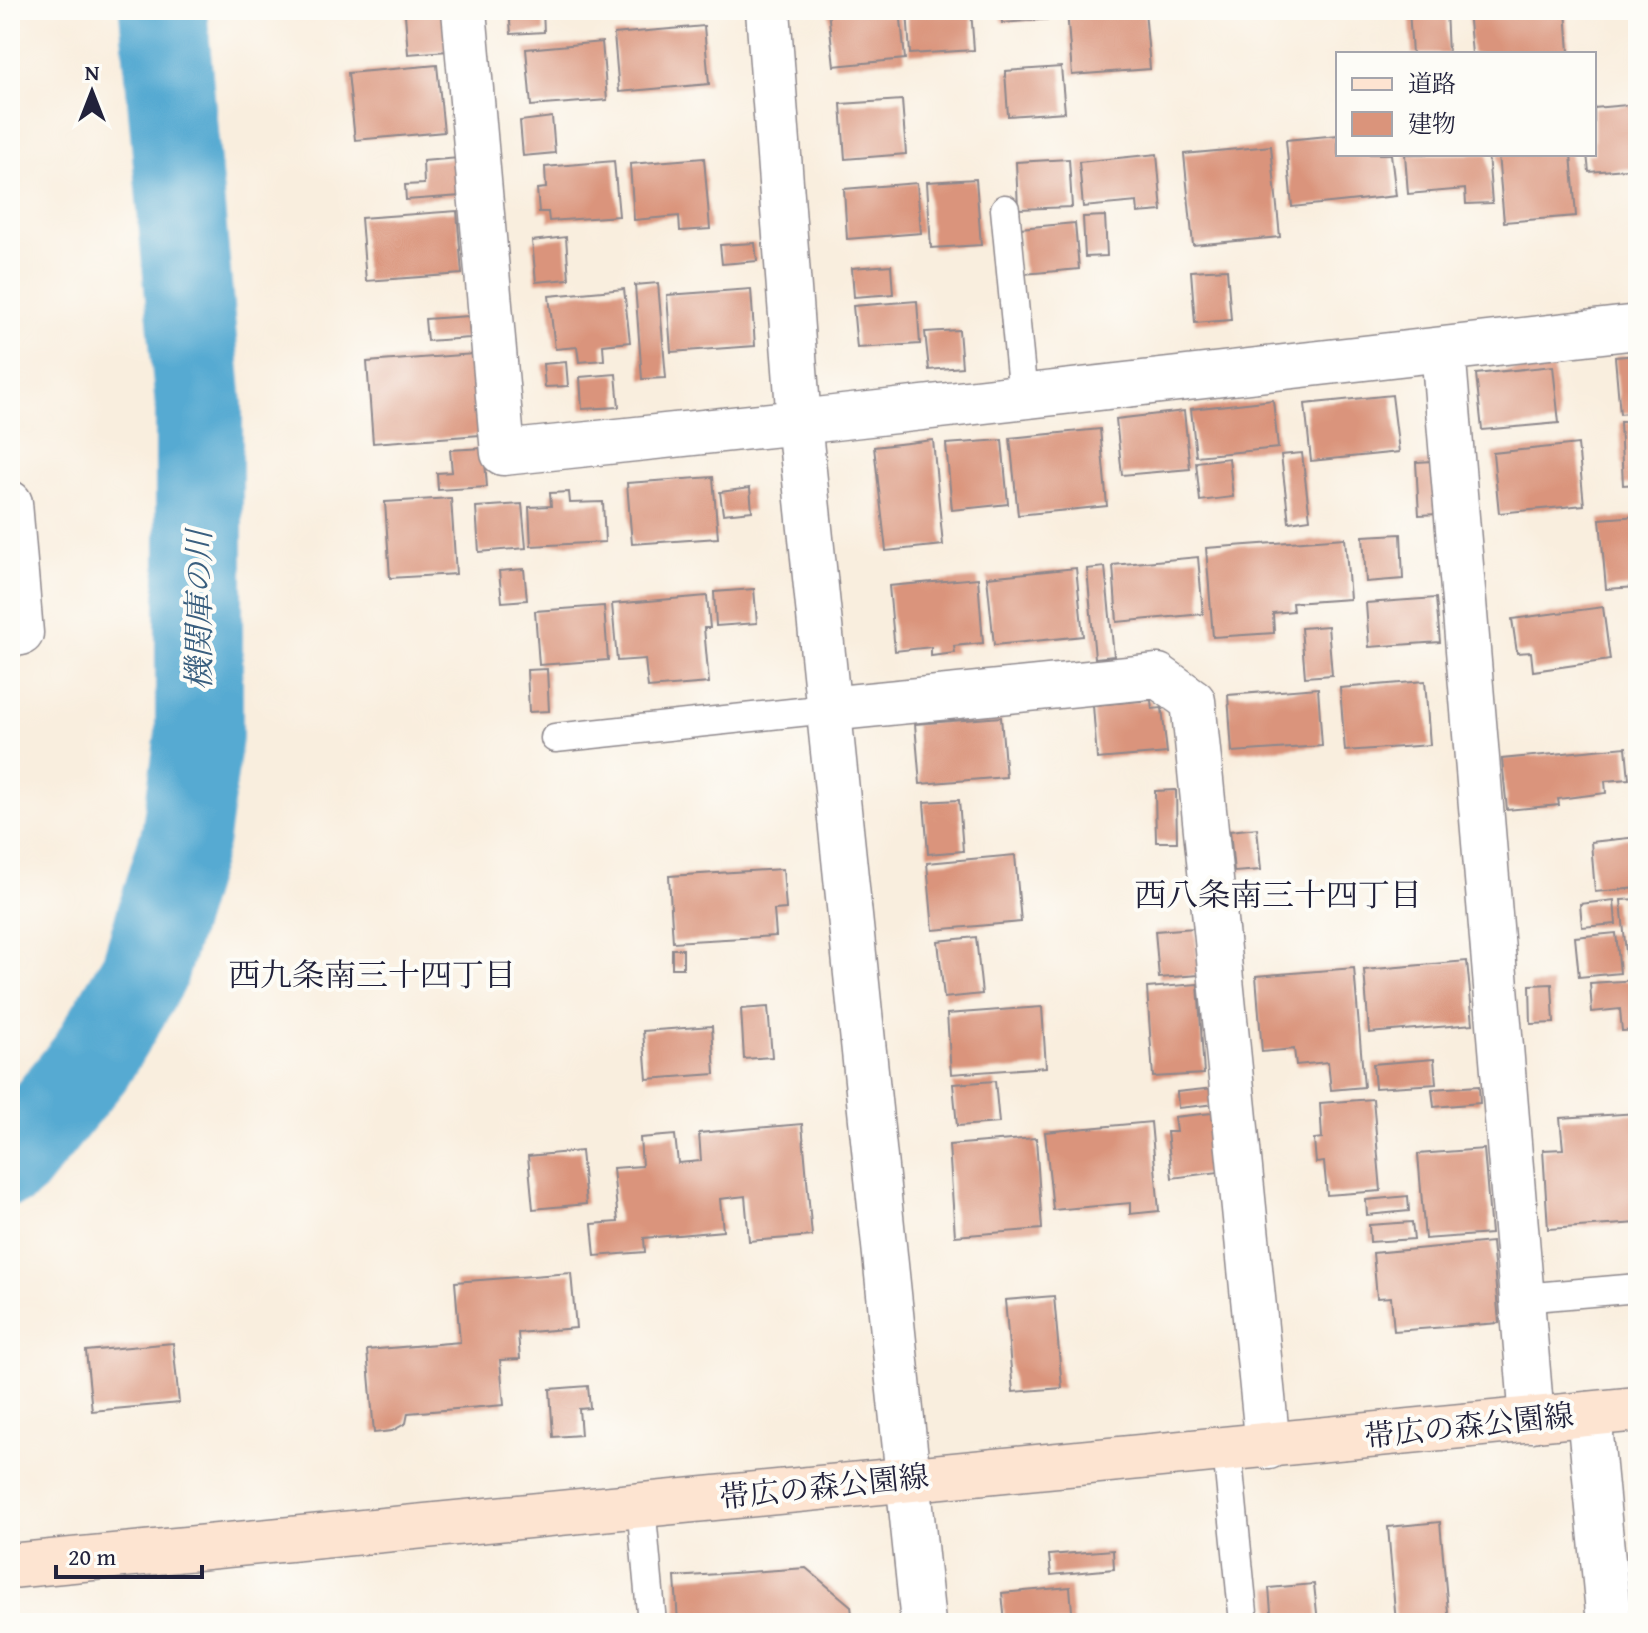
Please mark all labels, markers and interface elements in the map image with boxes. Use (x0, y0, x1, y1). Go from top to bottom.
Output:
north arrow (52, 52, 132, 132)
legend (1336, 52, 1596, 156)
text: N (85, 56, 100, 88)
text: 道路 (1408, 66, 1456, 101)
text: 建物 (1408, 106, 1456, 141)
water label: 機関庫の川 (175, 527, 222, 690)
district label: 西八条南三十四丁目 (1134, 871, 1422, 918)
district label: 西九条南三十四丁目 (228, 951, 516, 998)
street label: 帯広の森公園線 (1362, 1392, 1576, 1458)
street label: 帯広の森公園線 (717, 1453, 931, 1519)
scale bar (56, 1529, 202, 1579)
text: 20 m (68, 1539, 116, 1574)

